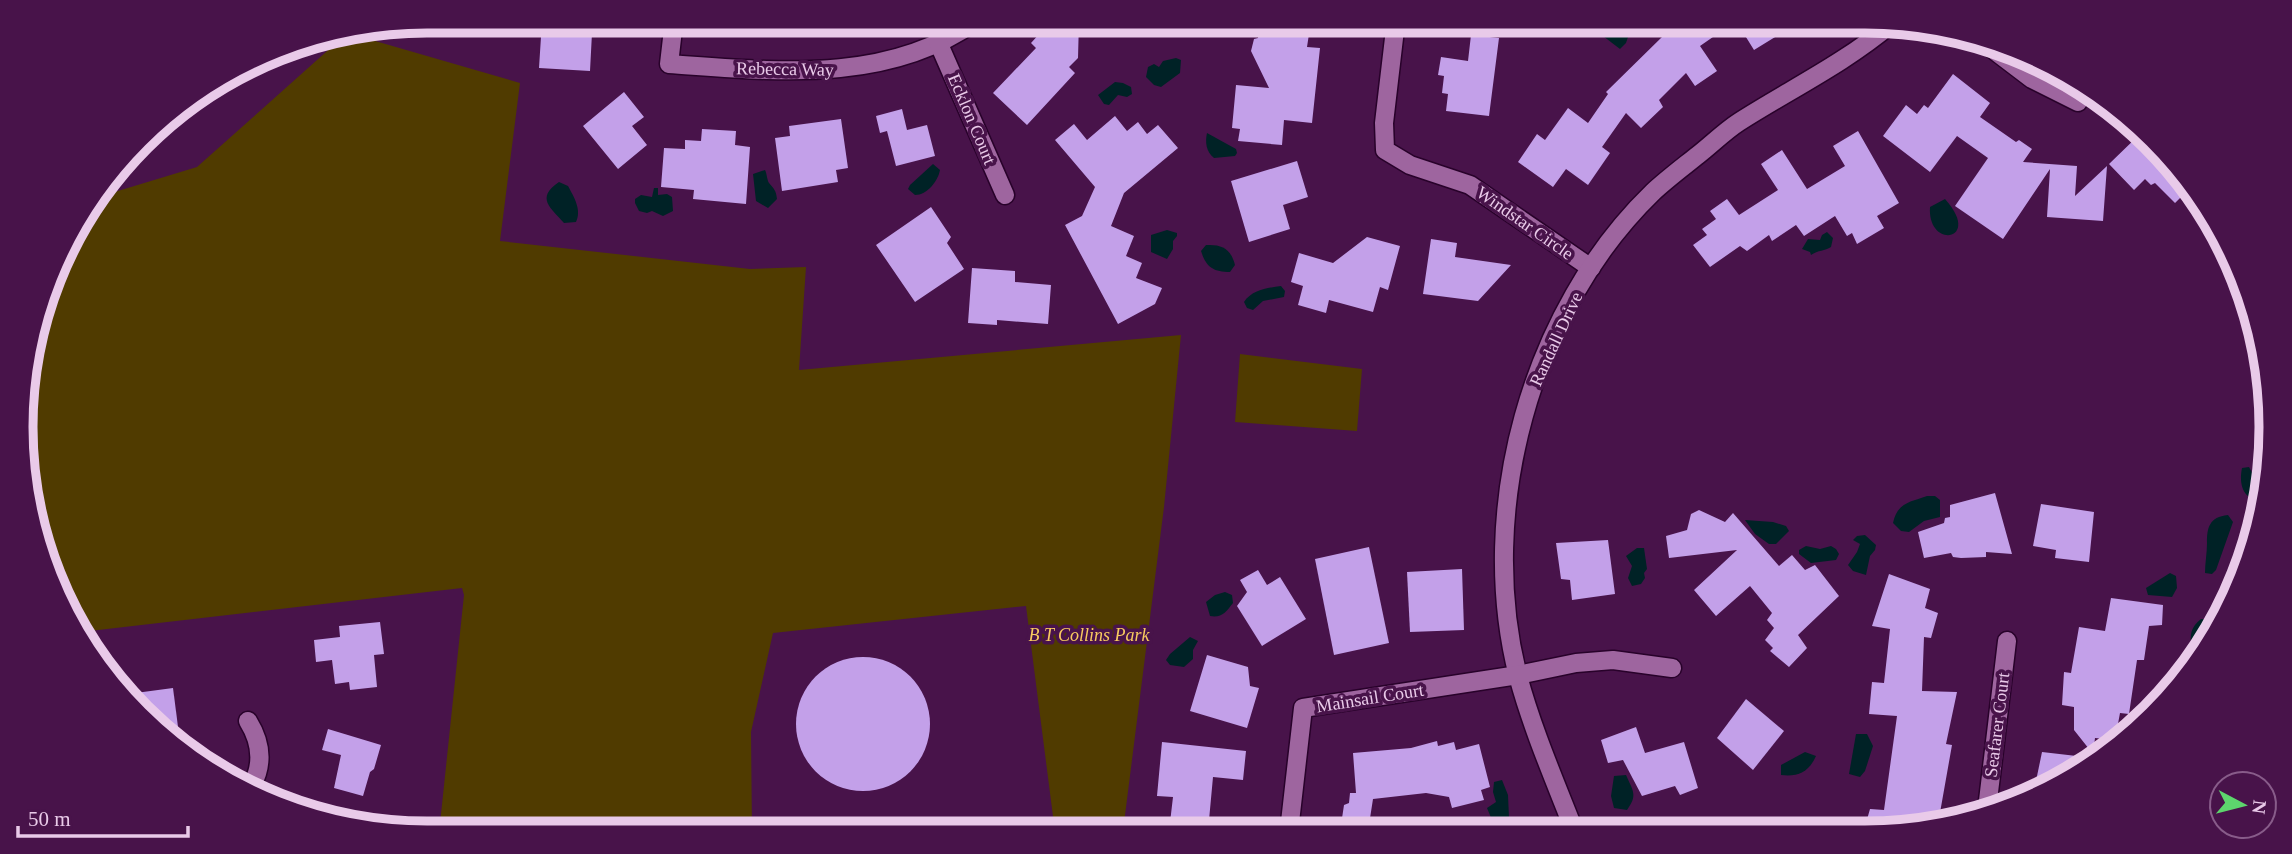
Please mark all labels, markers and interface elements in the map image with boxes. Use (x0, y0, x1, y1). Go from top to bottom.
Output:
street label: Rebecca Way (736, 58, 834, 80)
street label: Ecklon Court (944, 71, 1000, 167)
street label: Windstar Circle (1473, 182, 1577, 264)
street label: Randall Drive (1525, 289, 1587, 389)
park label: B T Collins Park (1028, 625, 1151, 645)
street label: Seafarer Court (1981, 671, 2013, 779)
street label: Mainsail Court (1315, 680, 1425, 716)
north arrow (2208, 770, 2278, 840)
scale bar (18, 794, 187, 838)
text: N (2248, 799, 2271, 815)
text: 50 m (28, 807, 71, 831)

